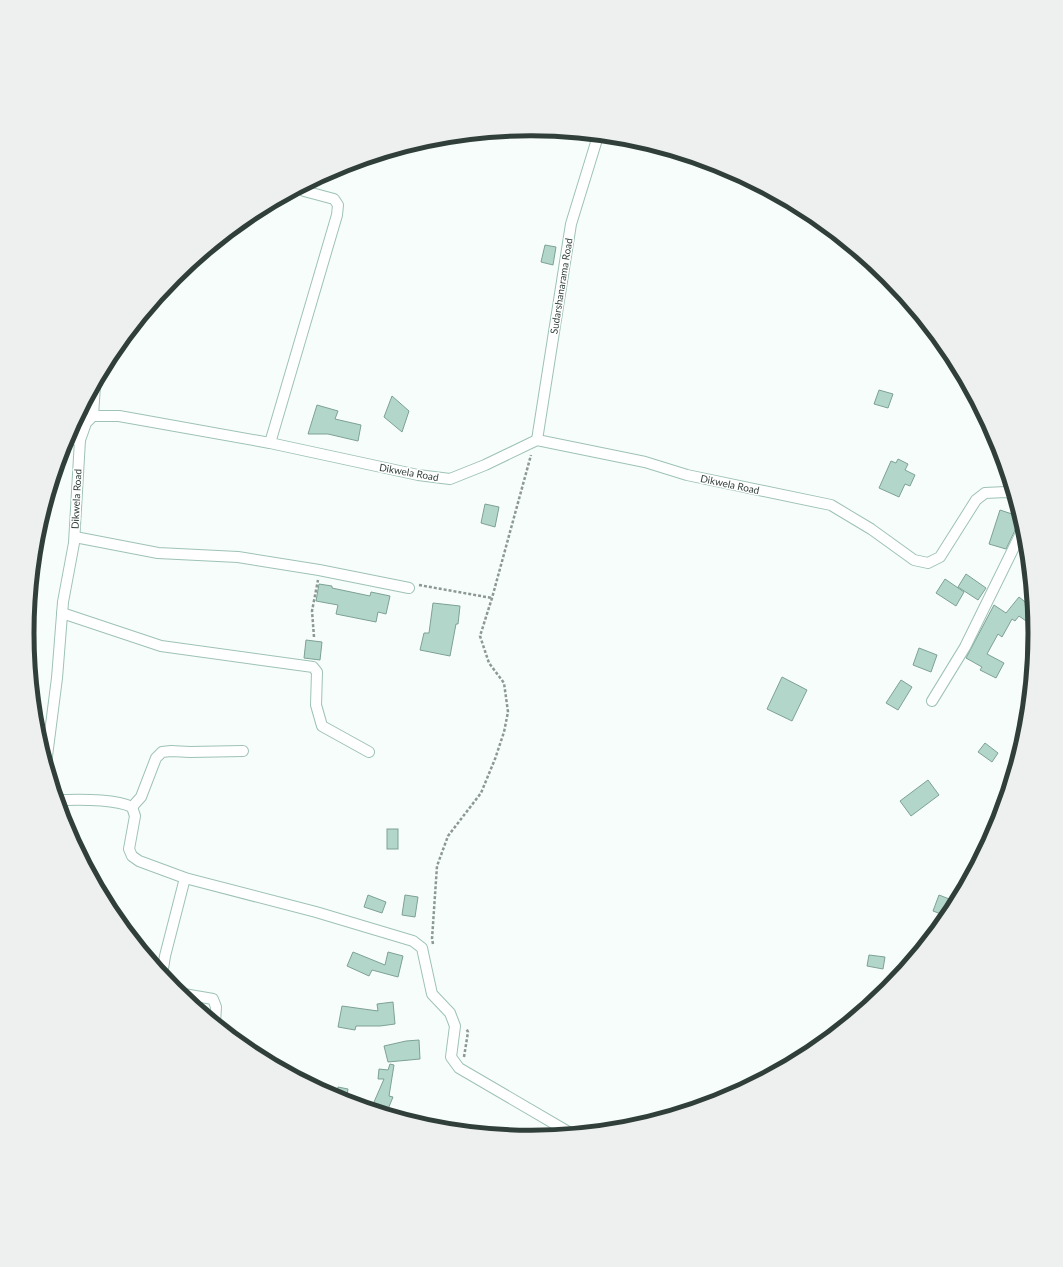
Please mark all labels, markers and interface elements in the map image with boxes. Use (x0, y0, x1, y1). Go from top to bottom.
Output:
street label: Sudarshanarama Road (547, 237, 575, 335)
street label: Dikwela Road (378, 461, 440, 483)
street label: Dikwela Road (68, 469, 84, 529)
street label: Dikwela Road (699, 472, 761, 496)

